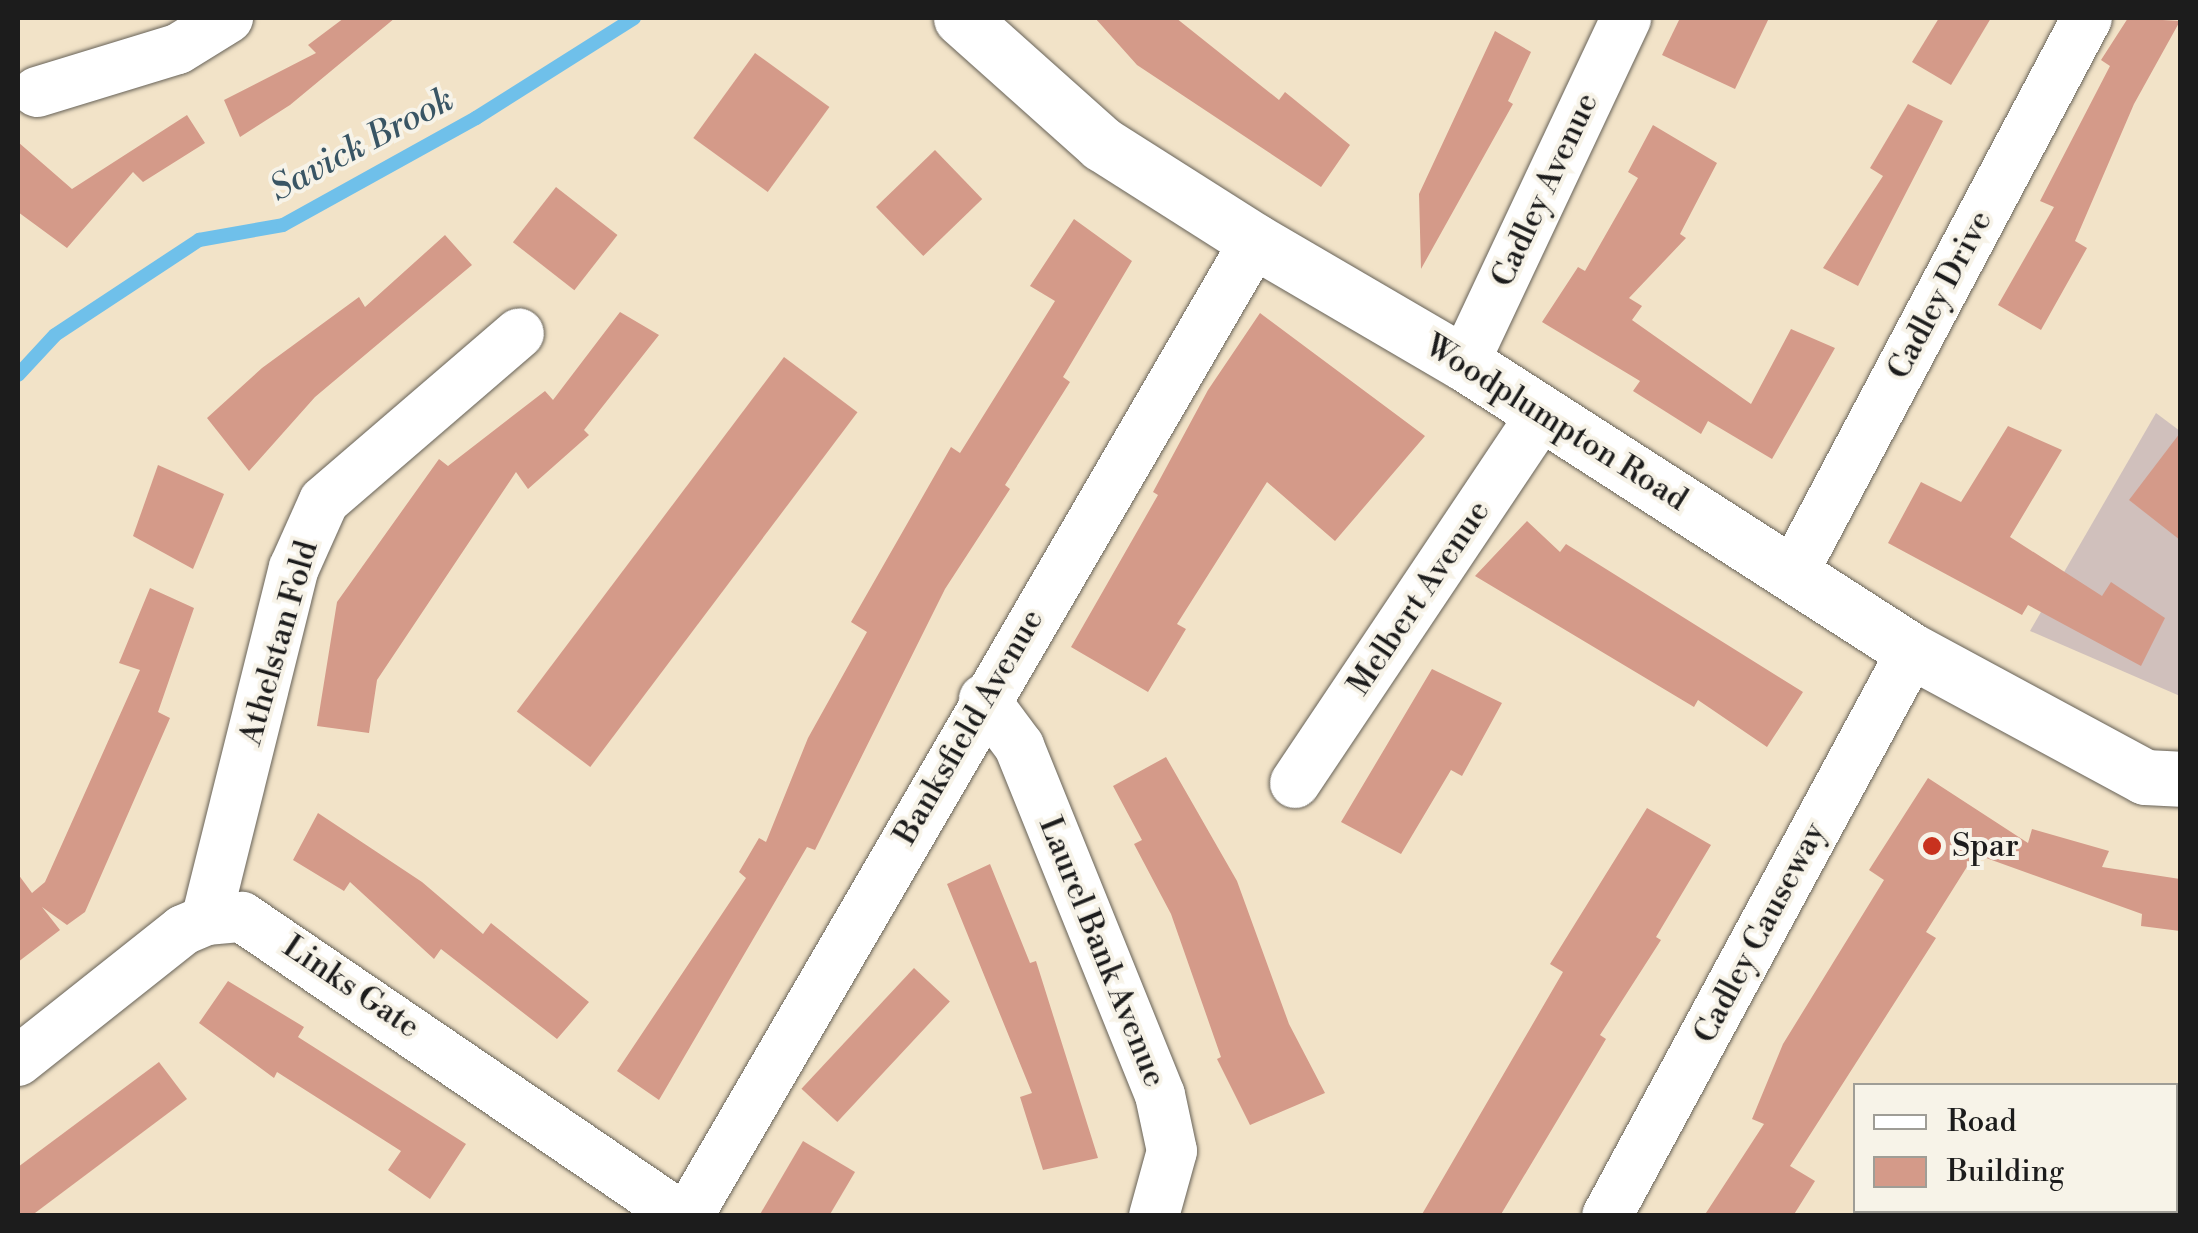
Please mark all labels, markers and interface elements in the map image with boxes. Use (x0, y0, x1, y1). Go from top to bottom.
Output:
water label: Savick Brook (263, 79, 461, 211)
street label: Cadley Avenue (1483, 87, 1607, 293)
street label: Cadley Drive (1880, 204, 2000, 386)
street label: Woodplumpton Road (1418, 327, 1694, 519)
street label: Melbert Avenue (1340, 493, 1498, 703)
street label: Athelstan Fold (232, 536, 326, 750)
street label: Banksfield Avenue (886, 603, 1052, 851)
street label: Laurel Bank Avenue (1030, 811, 1174, 1093)
street label: Cadley Causeway (1686, 816, 1834, 1050)
place label: Spar (1952, 827, 2019, 865)
marker: Spar (1921, 835, 1943, 857)
street label: Links Gate (275, 927, 427, 1047)
legend (1853, 1083, 2178, 1213)
text: Road (1947, 1103, 2017, 1141)
text: Building (1947, 1153, 2064, 1191)

